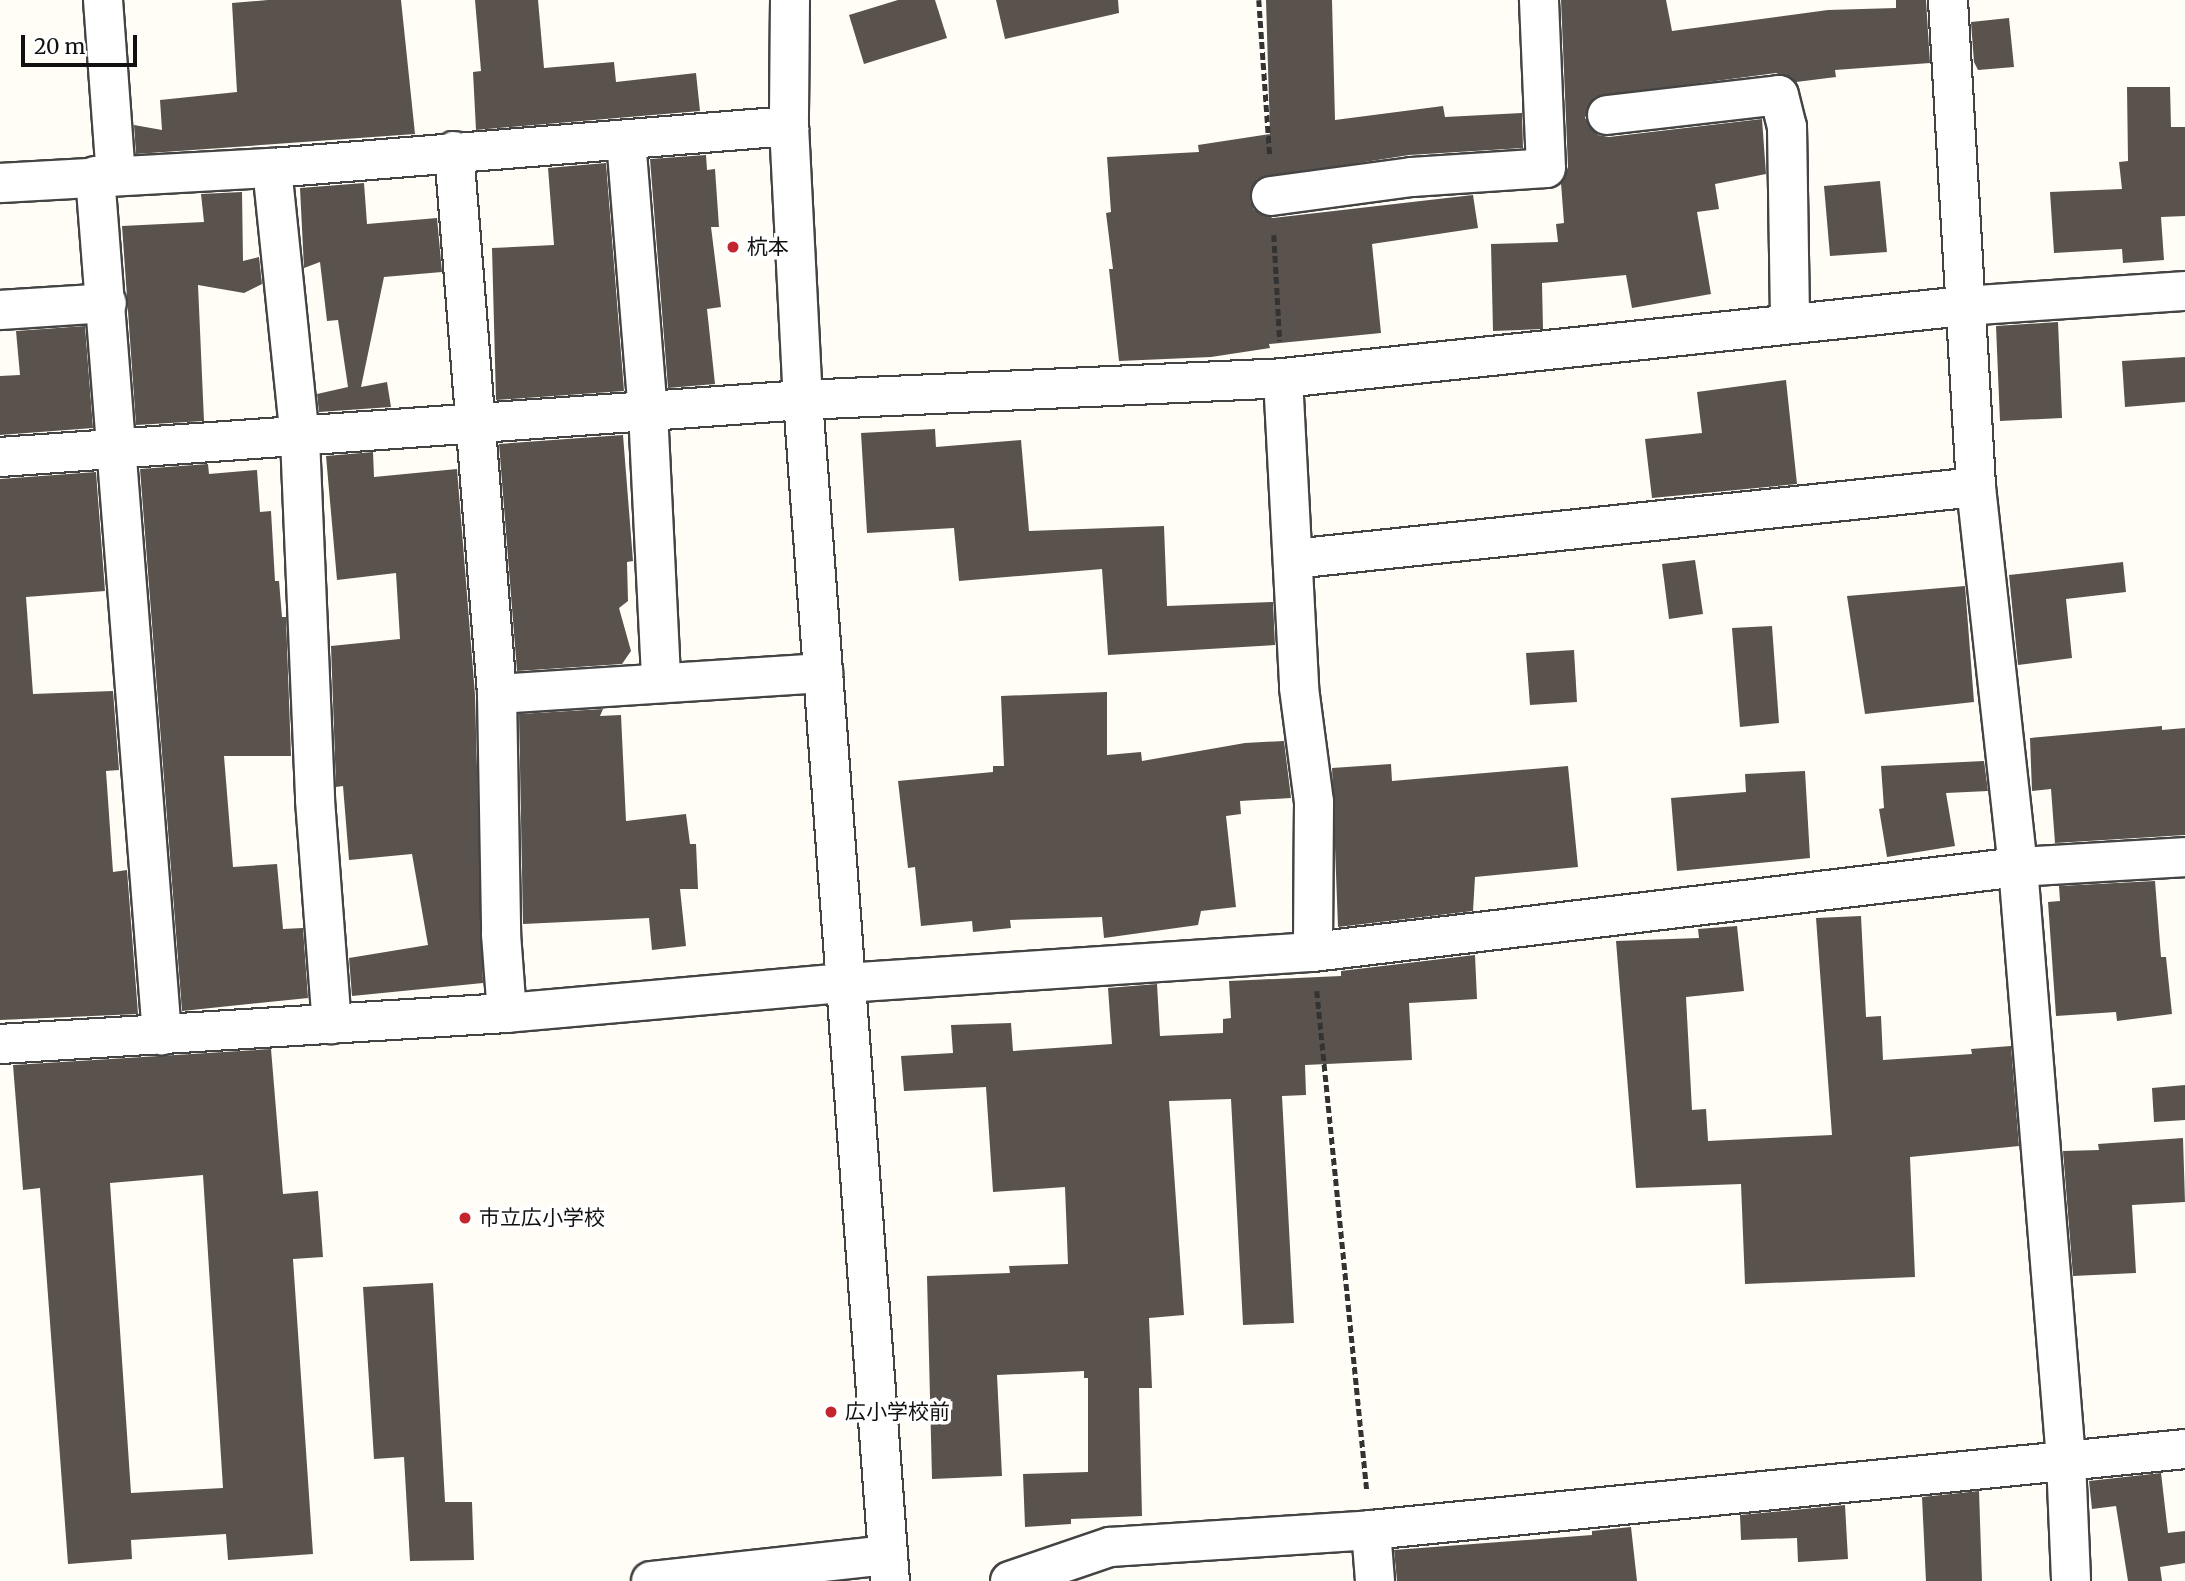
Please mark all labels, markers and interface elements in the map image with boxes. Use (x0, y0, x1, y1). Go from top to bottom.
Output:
scale bar (24, 21, 140, 65)
text: 20 m (34, 33, 85, 60)
place label: 杭本 (747, 234, 789, 260)
marker: 杭本 (725, 239, 741, 255)
place label: 市立広小学校 (479, 1205, 605, 1231)
marker: 市立広小学校 (457, 1210, 473, 1226)
place label: 広小学校前 (845, 1399, 950, 1425)
marker: 広小学校前 (823, 1404, 839, 1420)

